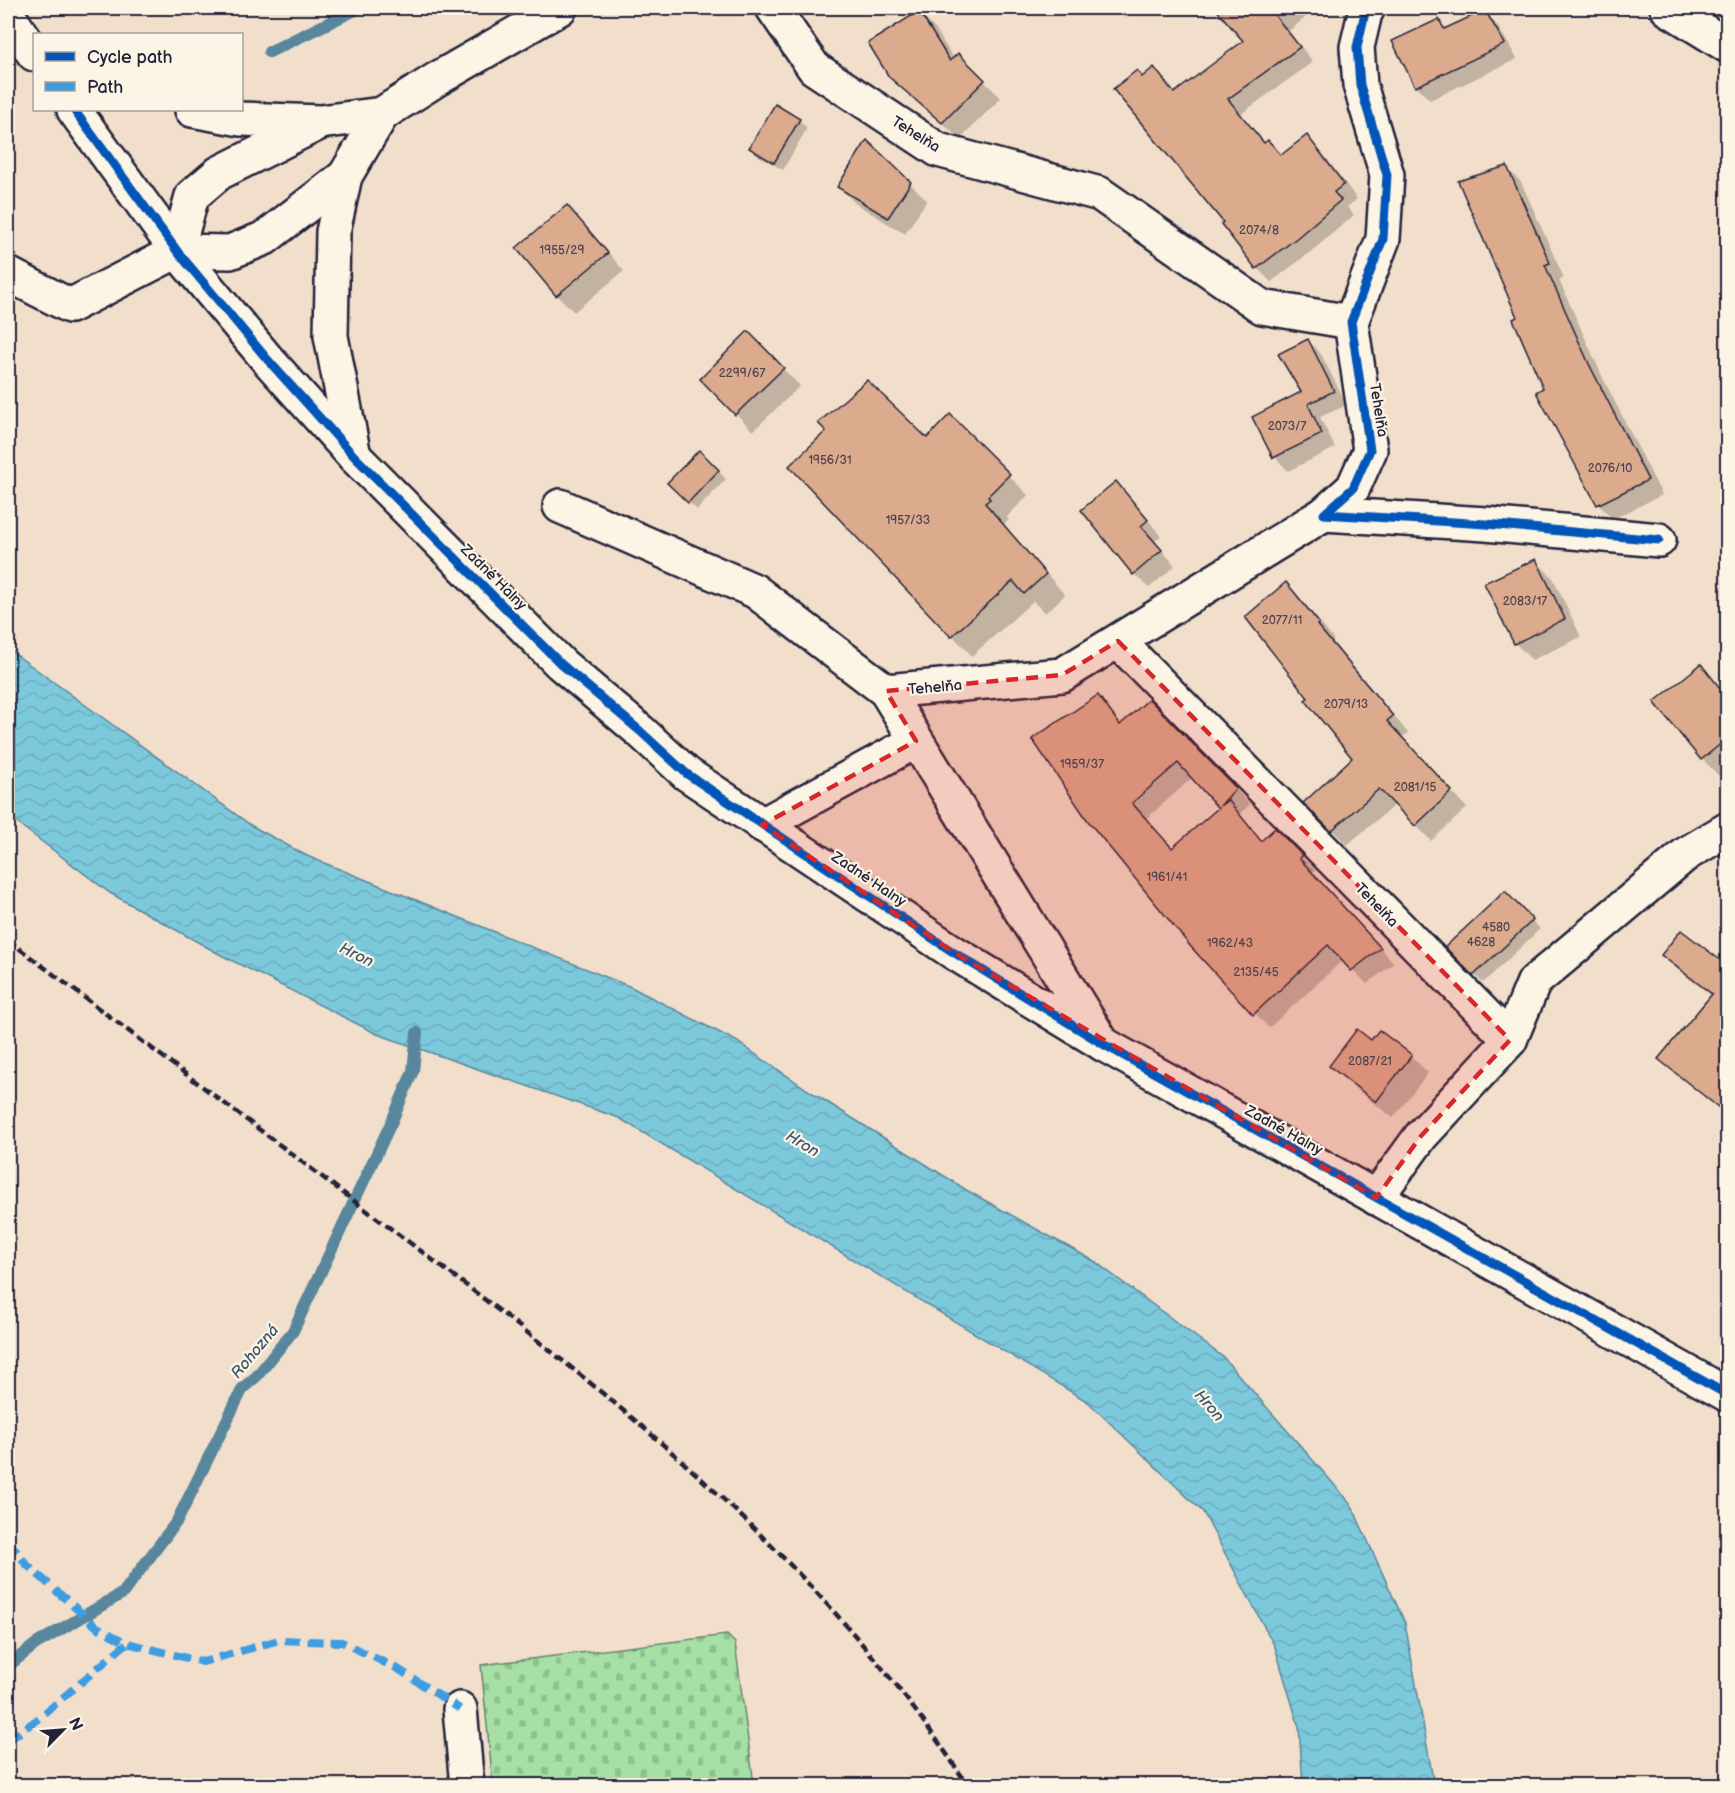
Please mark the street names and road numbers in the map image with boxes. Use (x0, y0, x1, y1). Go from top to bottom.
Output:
street label: Tehelňa (888, 112, 944, 157)
street label: Tehelňa (1365, 382, 1392, 438)
street label: Zadné Halny (456, 540, 531, 615)
street label: Tehelňa (907, 676, 963, 699)
street label: Zadné Halny (827, 847, 910, 911)
street label: Tehelňa (1351, 879, 1402, 931)
street label: Zadné Halny (1241, 1101, 1326, 1160)

